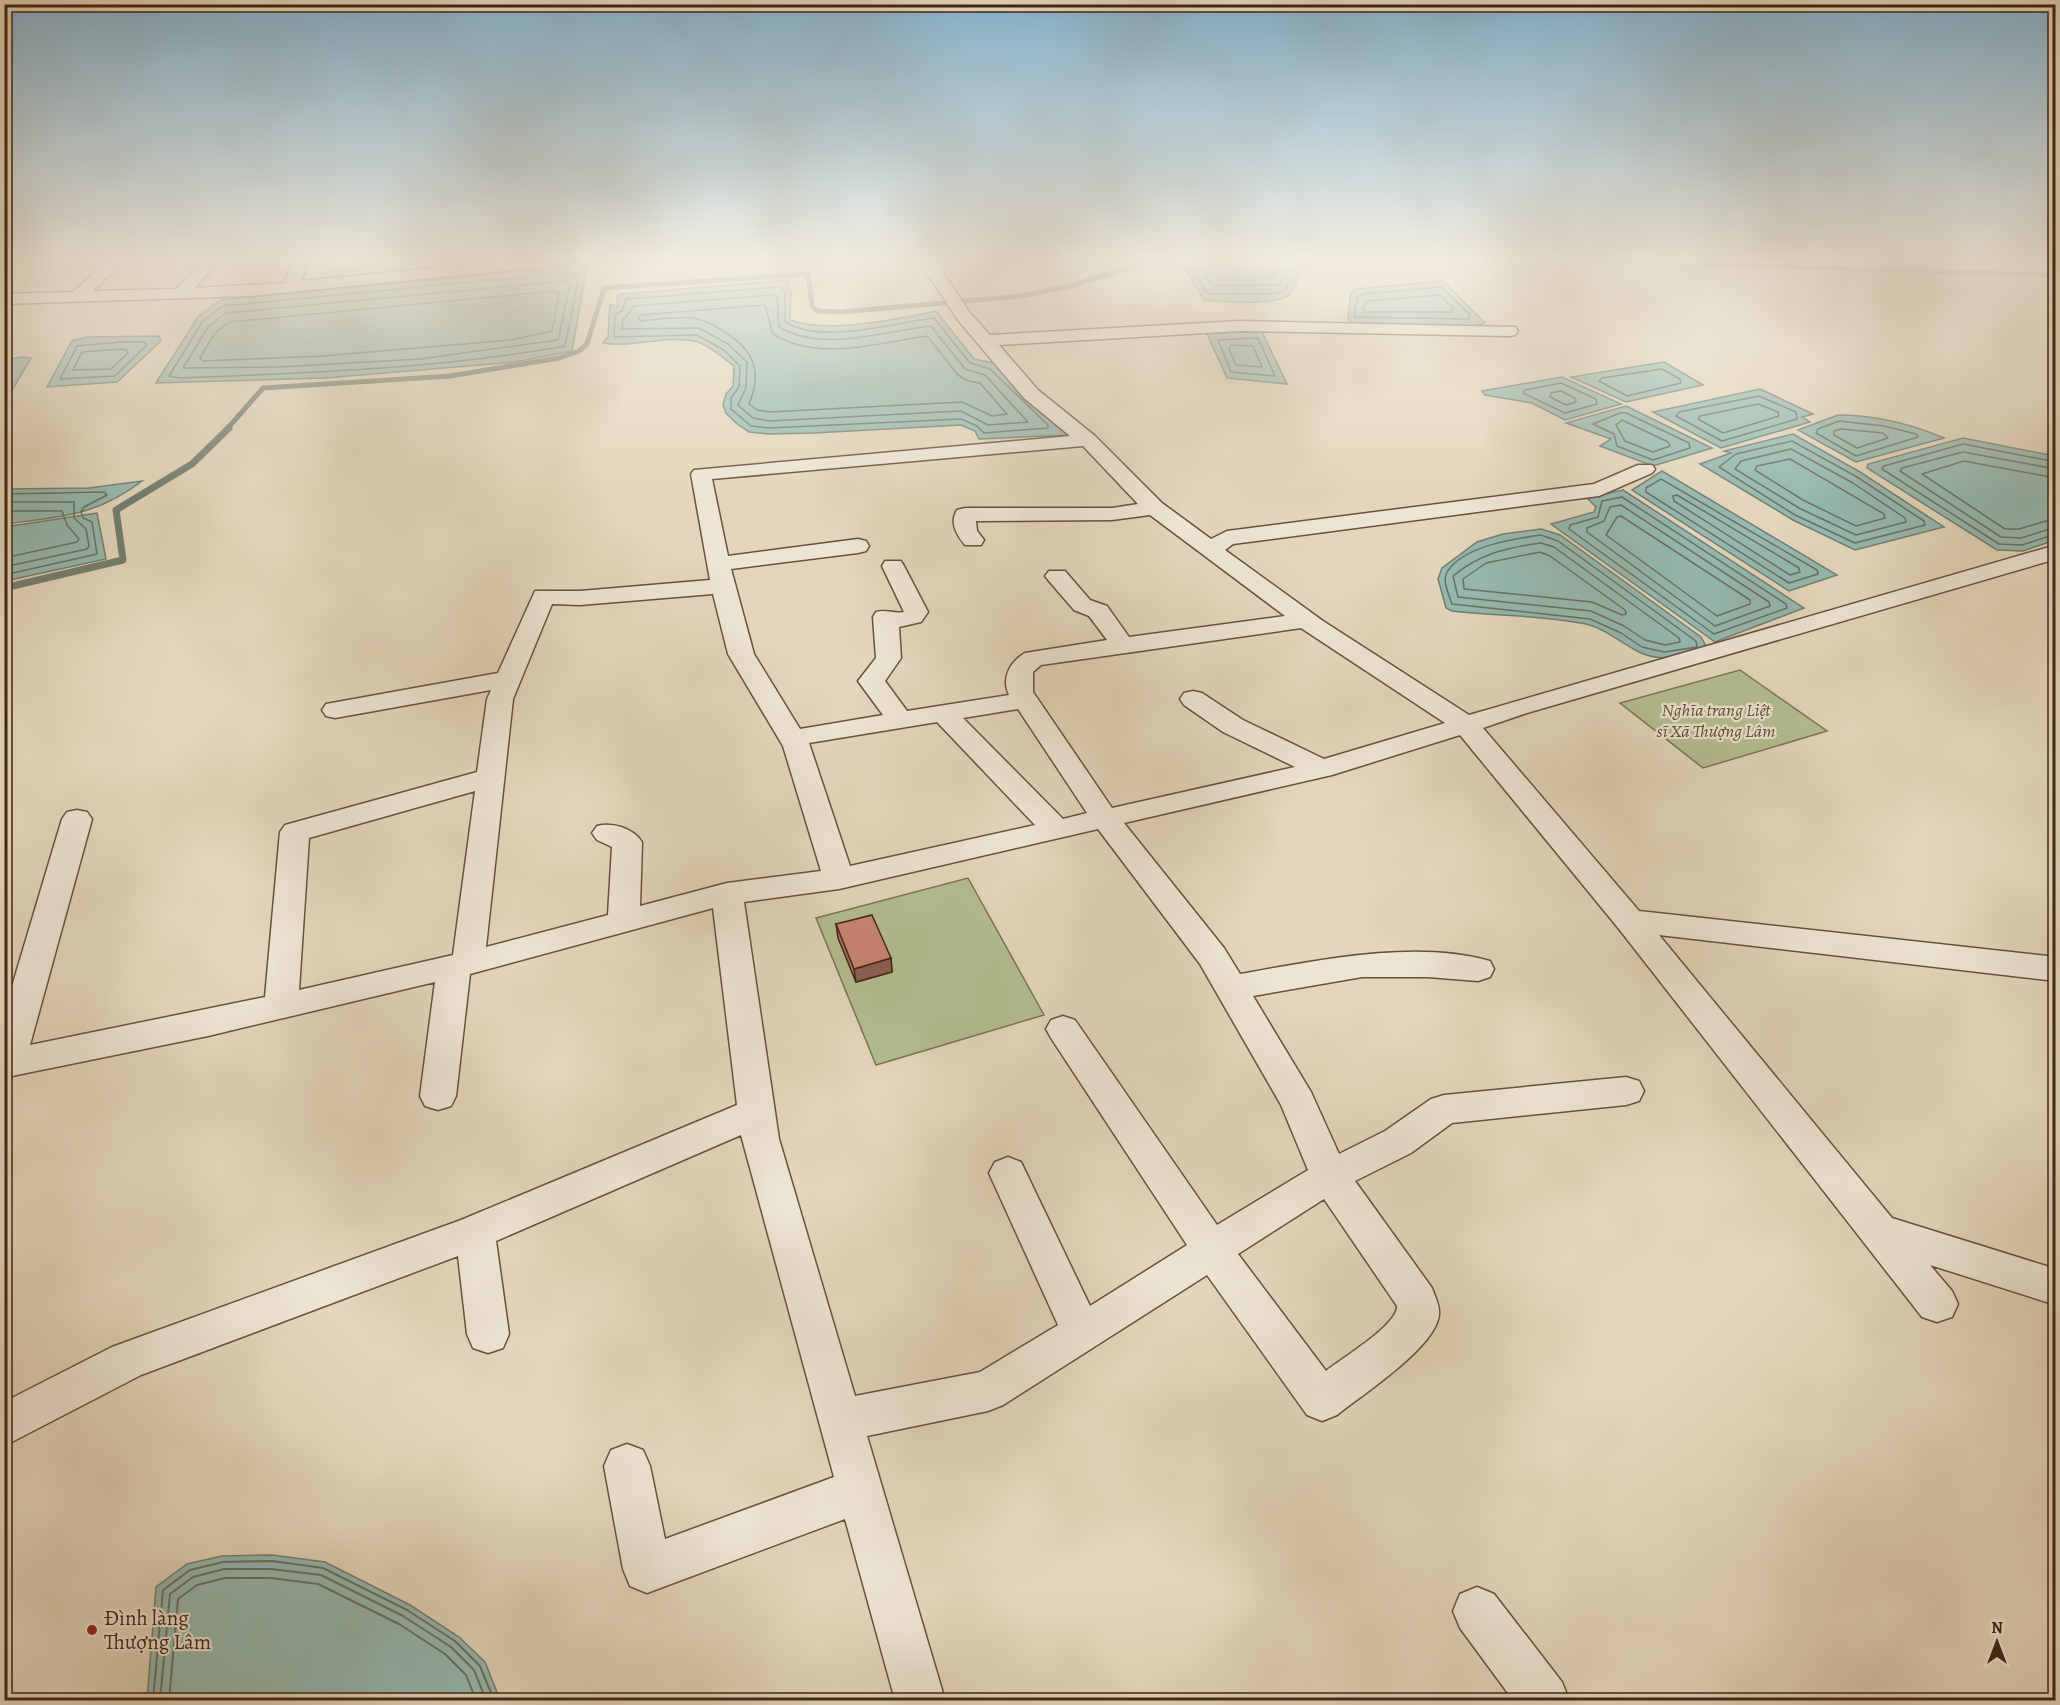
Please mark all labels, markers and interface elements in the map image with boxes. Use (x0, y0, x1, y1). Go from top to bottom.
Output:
park label: Nghĩa trang Liệt sĩ Xã Thượng Lâm (1657, 698, 1775, 743)
place label: Đình làng Thượng Lâm (104, 1604, 211, 1656)
north arrow (1967, 1612, 2027, 1672)
text: N (1991, 1617, 2003, 1639)
marker: Đình làng Thượng Lâm (85, 1623, 99, 1637)

